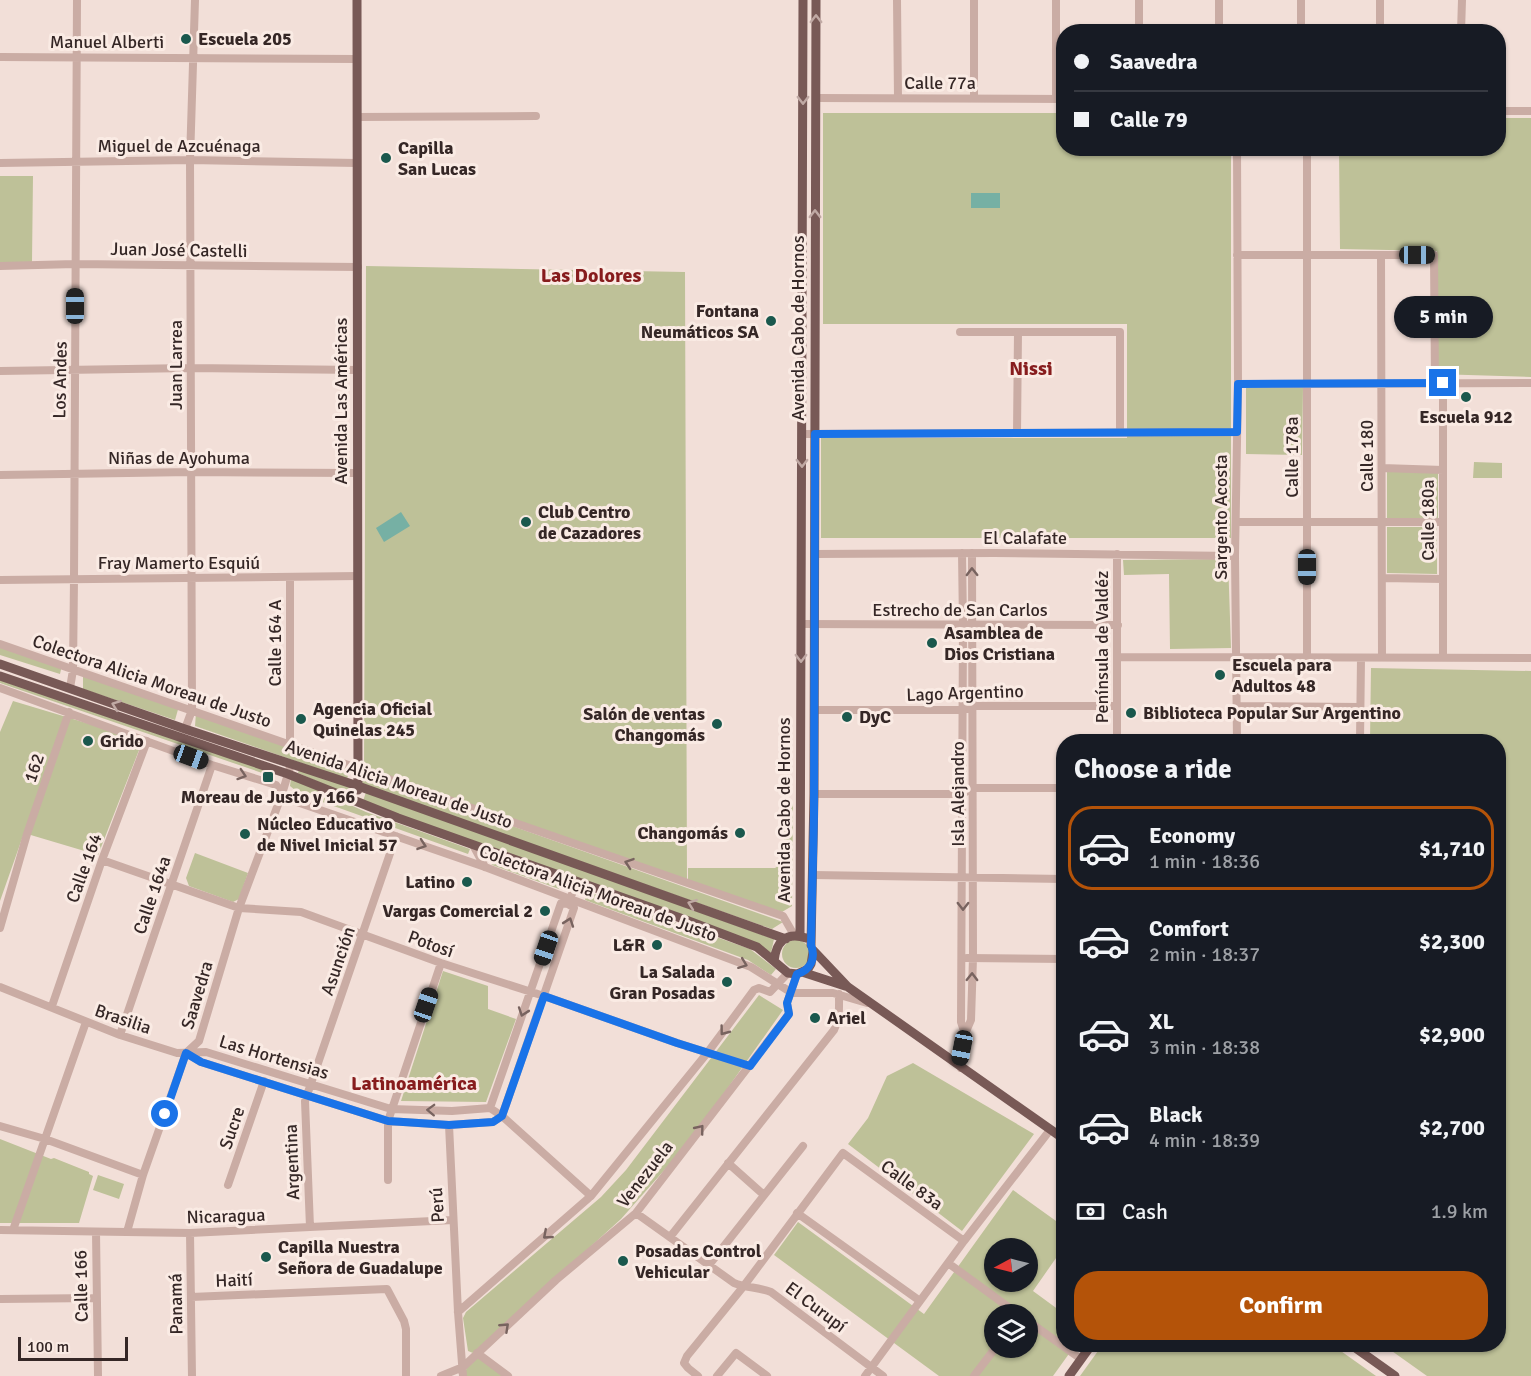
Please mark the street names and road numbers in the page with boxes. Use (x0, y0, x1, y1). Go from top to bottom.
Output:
street label: Manuel Alberti (50, 31, 164, 53)
street label: Calle 77a (904, 72, 976, 94)
street label: Miguel de Azcuénaga (97, 135, 261, 157)
street label: Avenida Cabo de Hornos (787, 235, 809, 421)
street label: Juan José Castelli (110, 238, 248, 262)
street label: Avenida Las Américas (330, 317, 352, 484)
street label: Juan Larrea (165, 320, 187, 410)
street label: Los Andes (48, 341, 72, 419)
street label: Calle 178a (1281, 416, 1303, 498)
street label: Calle 180 (1356, 420, 1378, 492)
street label: Niñas de Ayohuma (108, 447, 250, 469)
street label: Sargento Acosta (1210, 454, 1232, 580)
street label: Calle 180a (1417, 479, 1439, 561)
street label: El Calafate (983, 527, 1067, 549)
street label: Fray Mamerto Esquiú (98, 552, 260, 574)
street label: Península de Valdéz (1091, 571, 1113, 723)
street label: Calle 164 A (264, 599, 286, 687)
street label: Estrecho de San Carlos (872, 599, 1048, 621)
street label: Colectora Alicia Moreau de Justo (30, 630, 274, 732)
street label: Lago Argentino (906, 680, 1024, 706)
street label: Avenida Cabo de Hornos (773, 717, 795, 903)
street label: Avenida Alicia Moreau de Justo (283, 735, 515, 833)
street label: Isla Alejandro (947, 741, 969, 847)
street label: 162 (19, 751, 49, 785)
street label: Calle 164 (61, 830, 107, 906)
street label: Colectora Alicia Moreau de Justo (476, 840, 720, 946)
street label: Calle 164a (128, 853, 176, 937)
street label: Asunción (316, 924, 360, 998)
street label: Potosí (405, 926, 457, 962)
street label: Saavedra (176, 958, 218, 1032)
street label: Brasilia (92, 999, 154, 1039)
street label: Las Hortensias (217, 1030, 332, 1084)
street label: Sucre (215, 1104, 249, 1152)
street label: Argentina (280, 1124, 304, 1200)
street label: Venezuela (612, 1136, 678, 1212)
street label: Calle 83a (877, 1155, 947, 1215)
street label: Perú (425, 1187, 449, 1223)
street label: Nicaragua (186, 1204, 266, 1228)
street label: Calle 166 (69, 1250, 93, 1322)
street label: Haití (215, 1268, 253, 1292)
street label: Panamá (164, 1273, 188, 1335)
street label: El Curupí (781, 1277, 851, 1337)

